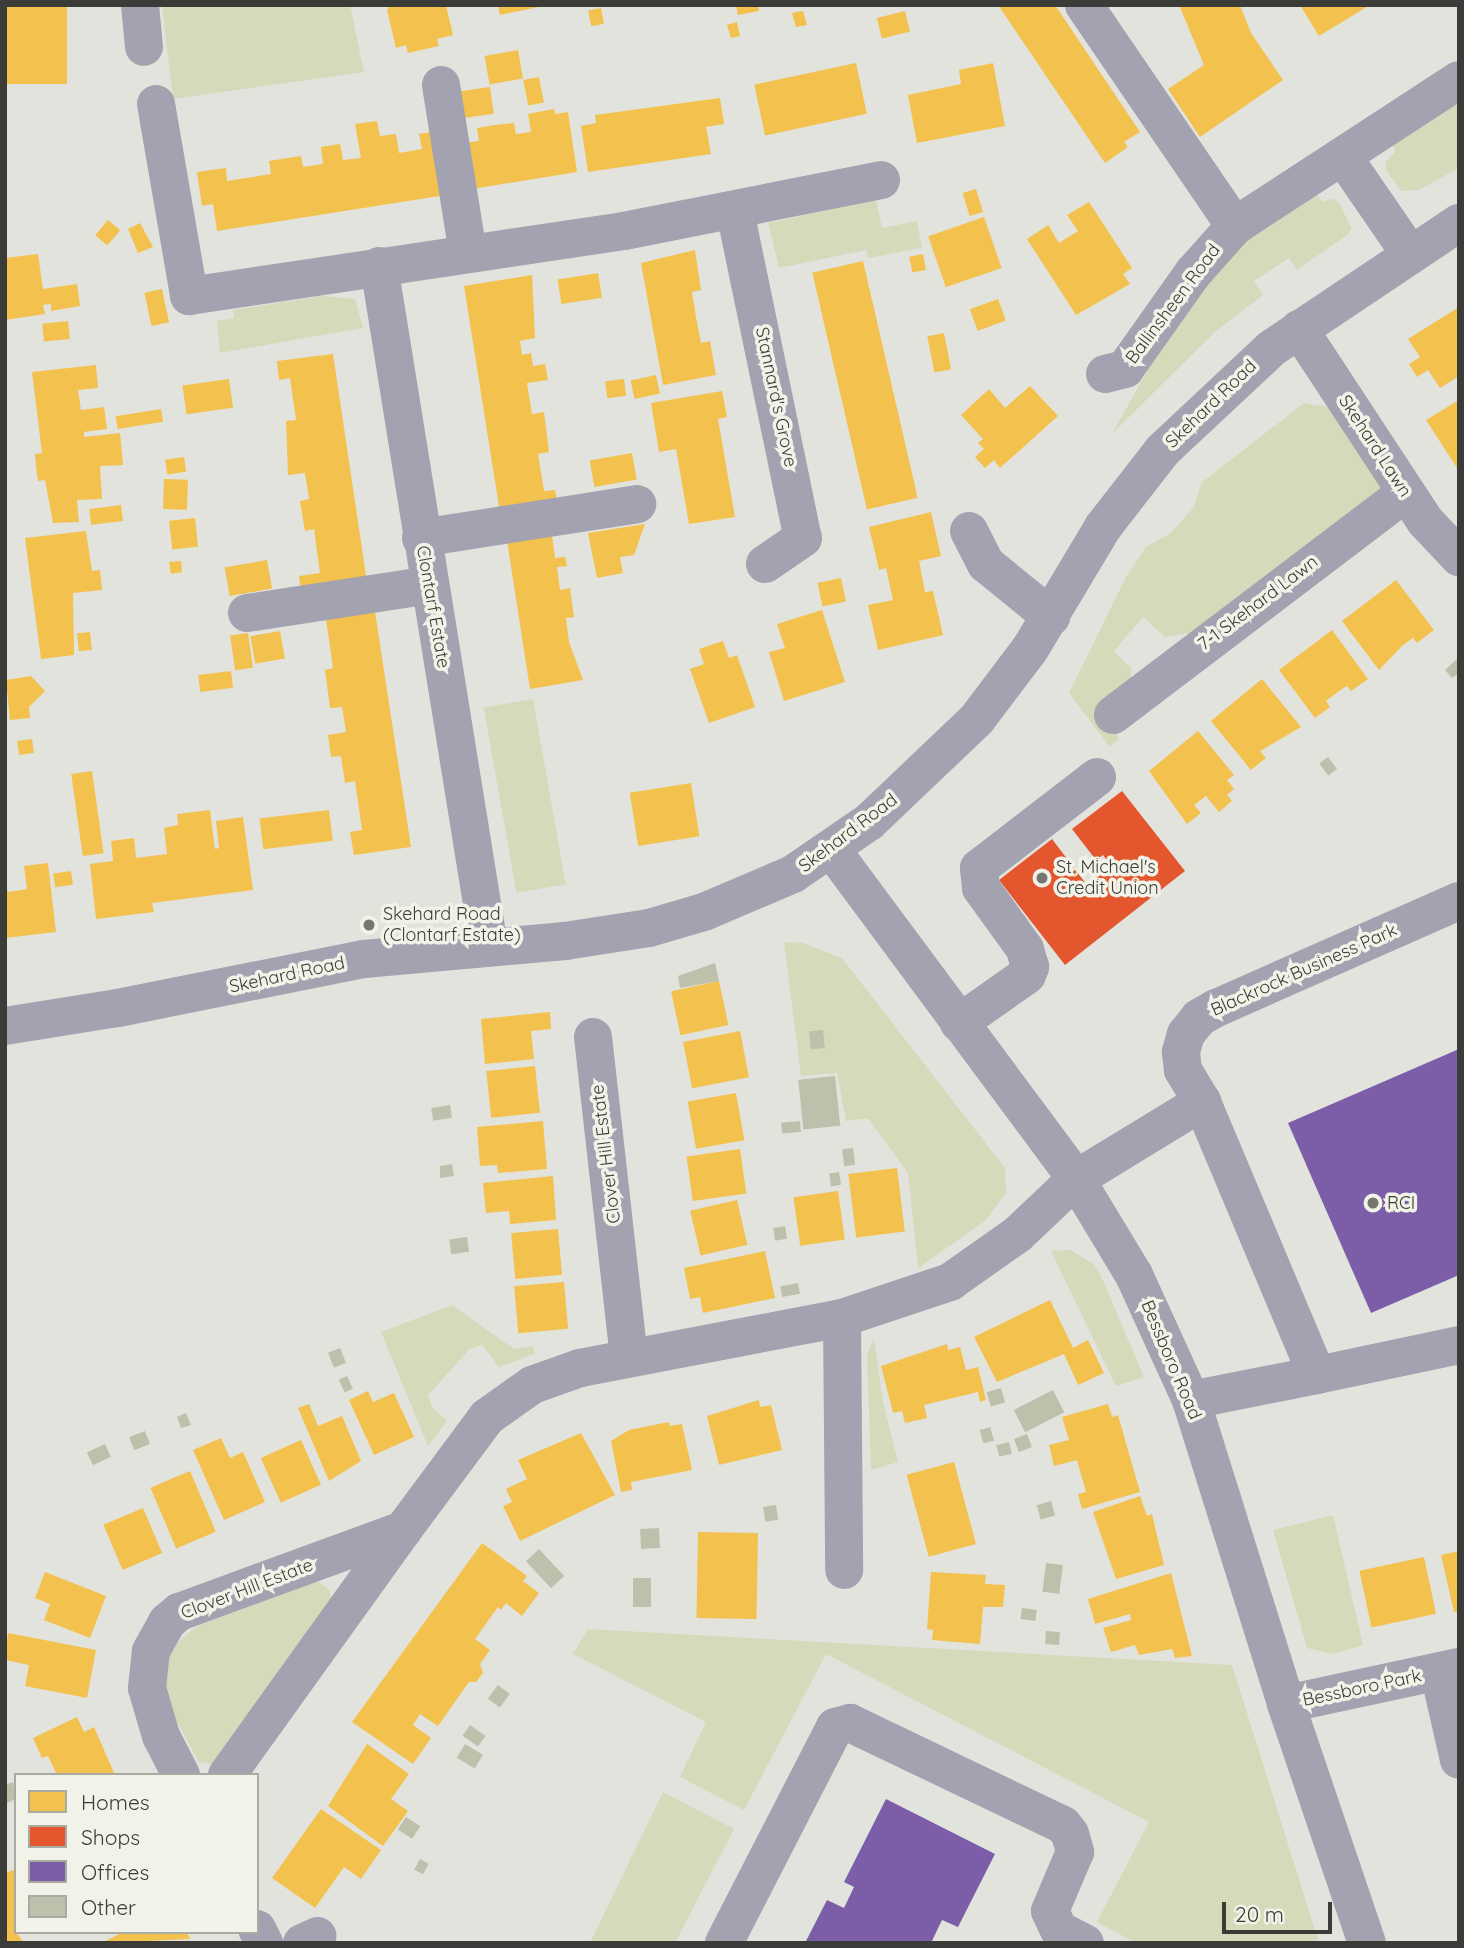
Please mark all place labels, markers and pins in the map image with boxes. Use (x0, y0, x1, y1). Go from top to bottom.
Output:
place label: St. Michael's Credit Union (1056, 857, 1159, 900)
marker: St. Michael's Credit Union (1034, 870, 1050, 886)
place label: Skehard Road (Clontarf Estate) (383, 904, 521, 946)
marker: Skehard Road (Clontarf Estate) (361, 917, 377, 933)
place label: RCI (1387, 1192, 1415, 1214)
marker: RCI (1365, 1195, 1381, 1211)

